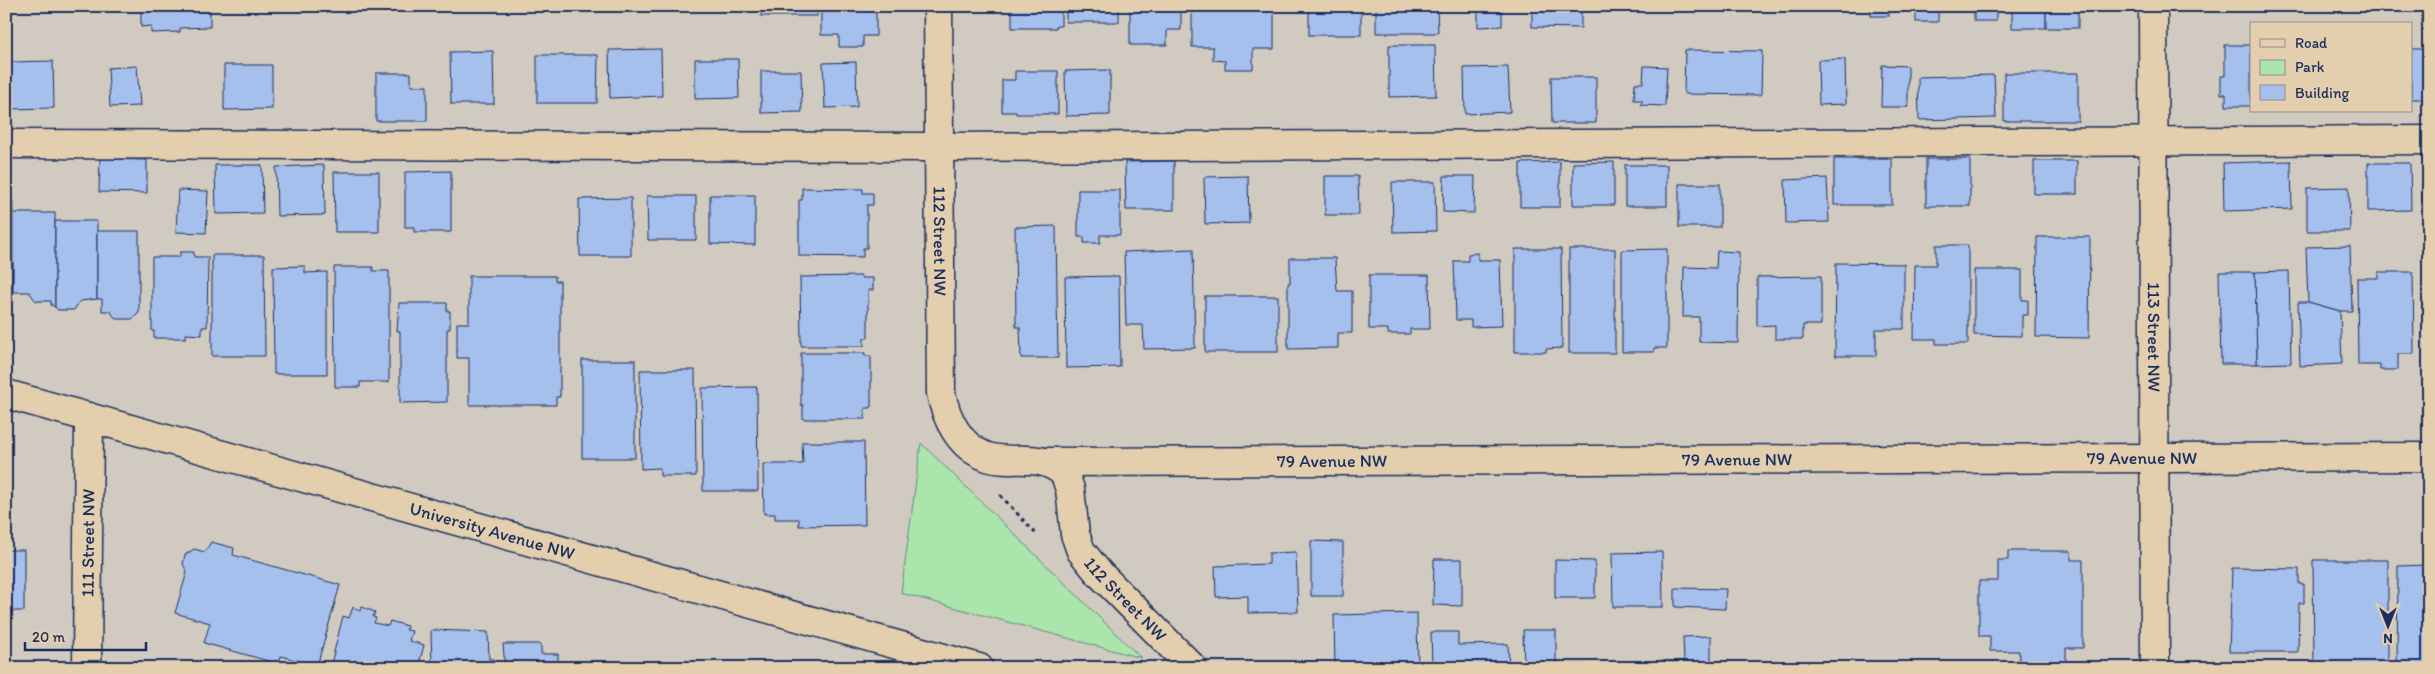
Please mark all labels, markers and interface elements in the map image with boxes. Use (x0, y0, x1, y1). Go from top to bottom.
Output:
legend (2250, 22, 2412, 112)
text: Road (2295, 34, 2328, 52)
text: Park (2295, 58, 2325, 76)
text: Building (2295, 84, 2349, 102)
street label: 112 Street NW (928, 186, 951, 296)
street label: 113 Street NW (2143, 282, 2165, 392)
street label: 79 Avenue NW (2087, 447, 2197, 469)
street label: 79 Avenue NW (1682, 448, 1792, 471)
street label: 79 Avenue NW (1277, 450, 1387, 472)
street label: 111 Street NW (77, 489, 99, 597)
street label: University Avenue NW (407, 497, 577, 565)
street label: 112 Street NW (1079, 552, 1171, 646)
north arrow (2362, 602, 2412, 652)
scale bar (25, 619, 146, 651)
text: 20 m (32, 628, 66, 646)
text: N (2383, 630, 2393, 647)

